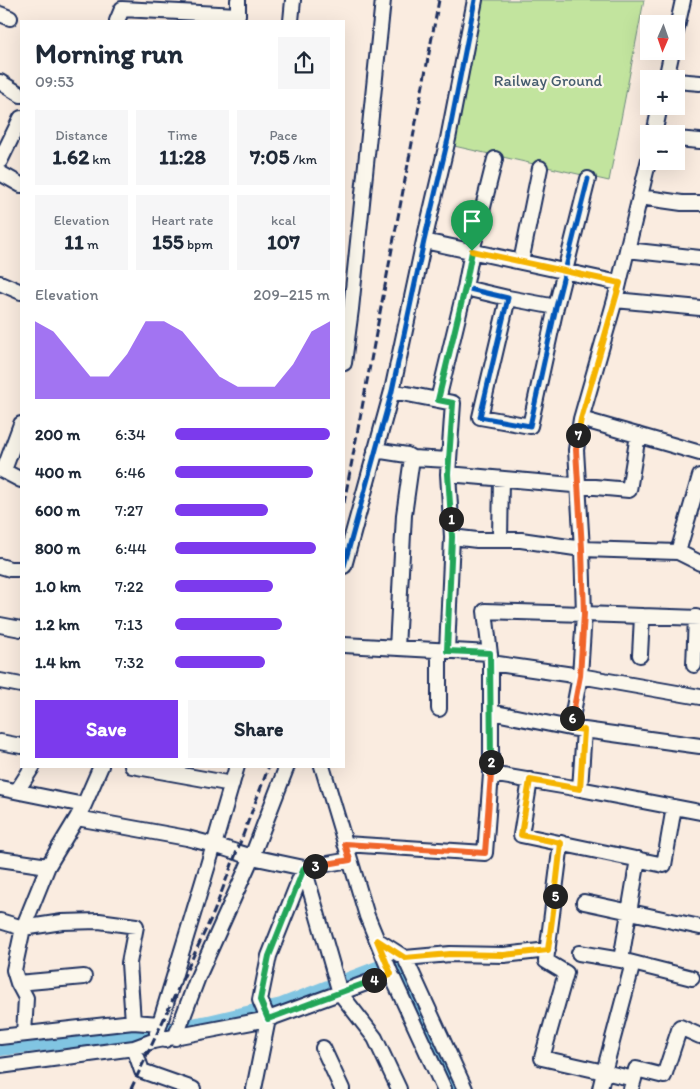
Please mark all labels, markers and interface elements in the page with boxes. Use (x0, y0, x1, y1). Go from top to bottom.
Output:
north arrow (640, 15, 685, 60)
map controls (640, 15, 685, 170)
text: Morning run (35, 36, 183, 70)
button: share (278, 37, 330, 89)
button: + (640, 70, 685, 115)
park label: Railway Ground (494, 71, 603, 90)
text: 09:53 (35, 72, 74, 91)
button: − (640, 125, 685, 170)
text: Distance (55, 127, 108, 144)
text: Time (168, 127, 197, 144)
text: Pace (269, 127, 298, 144)
text: 1.62 (52, 144, 89, 169)
text: 11:28 (159, 144, 206, 169)
text: 7:05 (250, 144, 289, 169)
text: km (89, 151, 111, 168)
text: /km (289, 151, 317, 168)
pin (451, 200, 493, 251)
icon: arrive (458, 207, 486, 235)
text: Elevation (54, 212, 109, 229)
text: Heart rate (152, 212, 213, 229)
text: kcal (271, 212, 296, 229)
text: 11 (64, 229, 84, 254)
text: 155 (152, 229, 184, 254)
text: 107 (267, 229, 300, 254)
text: m (84, 236, 99, 253)
text: bpm (184, 236, 213, 253)
text: Elevation (35, 285, 99, 304)
text: 209–215 m (253, 285, 330, 304)
pin: 7 (566, 422, 590, 448)
text: 200 m (35, 425, 80, 444)
text: 6:34 (115, 425, 146, 444)
text: 7 (575, 427, 582, 444)
text: 400 m (35, 463, 81, 482)
text: 6:46 (115, 463, 145, 482)
text: 600 m (35, 501, 80, 520)
text: 7:27 (115, 501, 143, 520)
pin: 1 (438, 506, 464, 532)
text: 1 (448, 511, 455, 528)
text: 800 m (35, 539, 81, 558)
text: 6:44 (115, 539, 147, 558)
text: 1.0 km (35, 577, 81, 596)
text: 7:22 (115, 577, 144, 596)
text: 1.2 km (35, 615, 80, 634)
text: 7:13 (115, 615, 143, 634)
text: 1.4 km (35, 653, 81, 672)
text: 7:32 (115, 653, 144, 672)
button: Save (35, 700, 178, 758)
button: Share (188, 700, 330, 758)
pin: 6 (560, 706, 584, 730)
text: 6 (569, 710, 576, 727)
pin: 2 (478, 750, 504, 774)
text: 2 (488, 754, 495, 771)
pin: 3 (302, 854, 328, 878)
text: 3 (312, 858, 319, 875)
pin: 5 (542, 884, 568, 908)
text: 5 (552, 888, 559, 905)
pin: 4 (362, 968, 386, 992)
text: 4 (370, 972, 379, 989)

